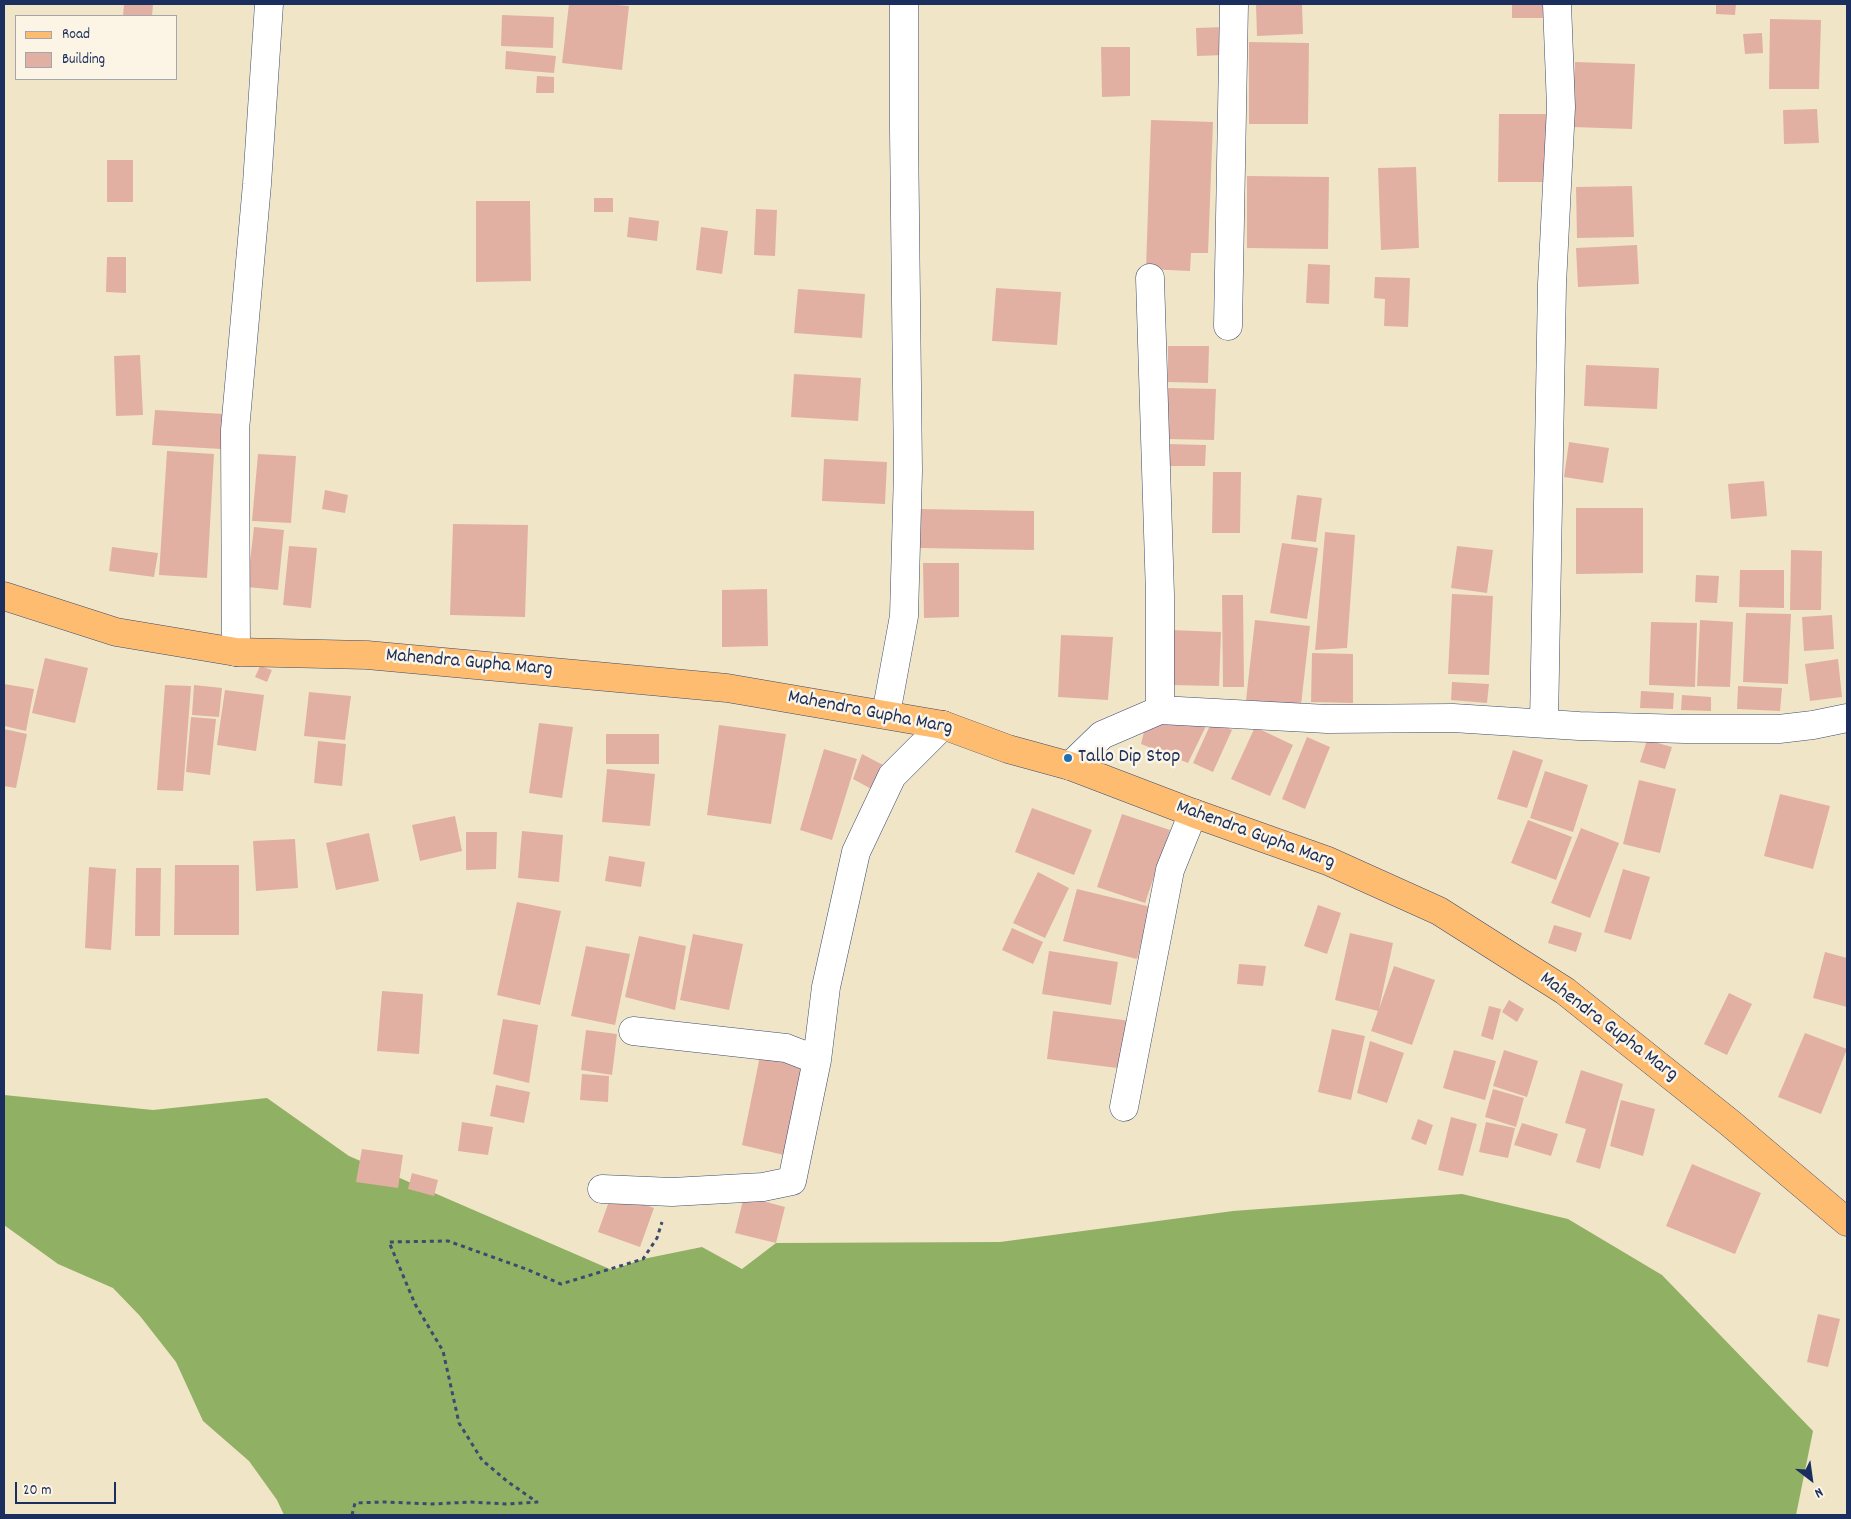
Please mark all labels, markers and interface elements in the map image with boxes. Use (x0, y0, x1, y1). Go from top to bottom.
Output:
legend (15, 15, 178, 80)
text: Road (62, 24, 90, 46)
text: Building (62, 49, 105, 71)
street label: Mahendra Gupha Marg (385, 645, 553, 683)
street label: Mahendra Gupha Marg (786, 686, 954, 742)
place label: Tallo Dip Stop (1078, 746, 1180, 770)
marker: Tallo Dip Stop (1062, 752, 1074, 764)
street label: Mahendra Gupha Marg (1172, 796, 1338, 876)
street label: Mahendra Gupha Marg (1534, 968, 1682, 1088)
north arrow (1786, 1454, 1836, 1504)
scale bar (18, 1472, 119, 1504)
text: 20 m (23, 1480, 51, 1502)
text: N (1811, 1482, 1827, 1502)

